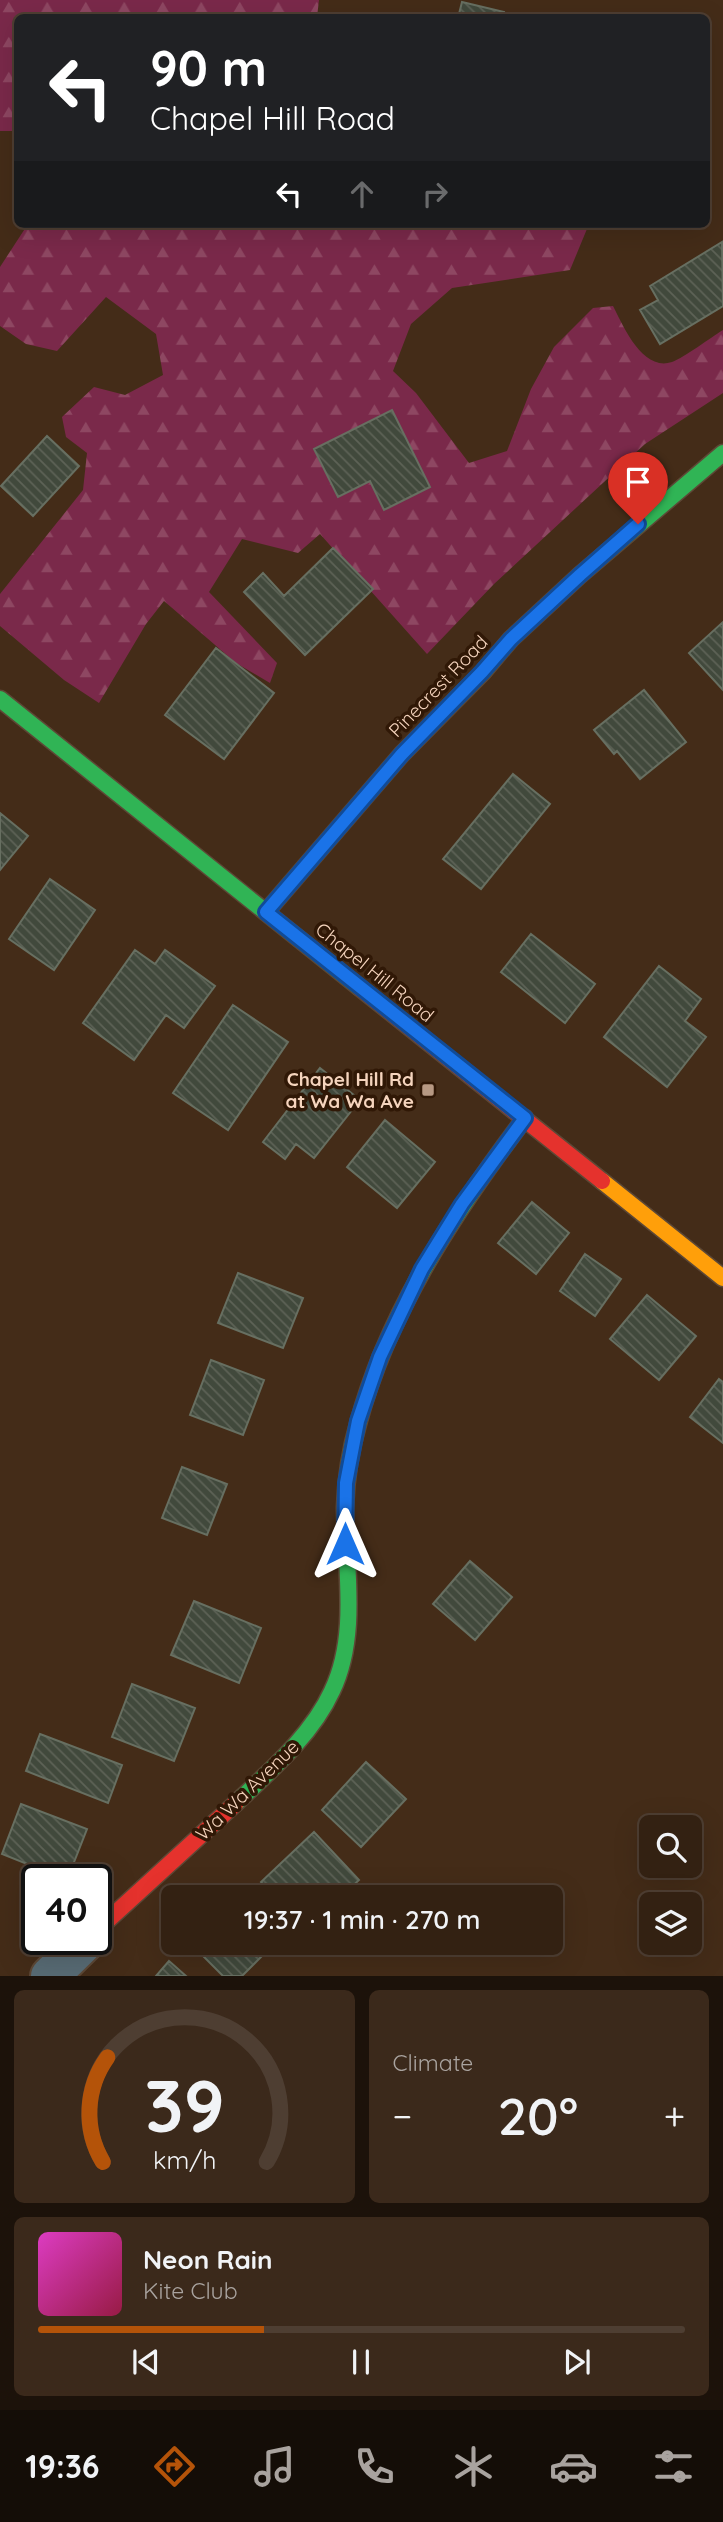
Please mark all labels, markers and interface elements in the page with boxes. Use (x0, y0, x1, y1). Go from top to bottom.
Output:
text: 90 m (150, 37, 267, 98)
icon: left (35, 42, 126, 133)
text: Chapel Hill Road (150, 98, 395, 138)
icon: left (270, 175, 308, 213)
icon: ahead (343, 175, 381, 213)
icon: right (416, 175, 454, 213)
pin (608, 452, 668, 524)
icon: arrive (619, 463, 657, 501)
street label: Pinecrest Road (383, 630, 493, 742)
street label: Chapel Hill Road (311, 917, 439, 1027)
place label: Chapel Hill Rd at Wa Wa Ave (286, 1067, 414, 1113)
marker: Chapel Hill Rd at Wa Wa Ave (420, 1082, 436, 1098)
position arrow (308, 1507, 382, 1581)
street label: Wa Wa Avenue (190, 1735, 304, 1845)
map controls (639, 1815, 702, 1955)
button: search (639, 1815, 702, 1878)
speed limit sign: 40 (21, 1864, 112, 1955)
button: layers (639, 1892, 702, 1955)
text: 19:37 · 1 min · 270 m (244, 1903, 480, 1936)
text: Climate (393, 2048, 473, 2077)
text: 39 (144, 2060, 224, 2151)
text: 20° (498, 2083, 578, 2148)
text: − (393, 2092, 412, 2140)
text: + (664, 2092, 685, 2140)
text: km/h (153, 2144, 216, 2175)
text: Neon Rain (143, 2243, 272, 2276)
text: Kite Club (143, 2276, 238, 2305)
icon: previous (127, 2343, 165, 2381)
icon: pause (342, 2343, 380, 2381)
icon: next (558, 2343, 596, 2381)
icon: directions (150, 2442, 199, 2491)
icon: music (250, 2442, 299, 2491)
icon: phone (350, 2442, 399, 2491)
icon: climate (449, 2442, 498, 2491)
icon: car (549, 2442, 598, 2491)
icon: filters (649, 2442, 698, 2491)
text: 19:36 (25, 2446, 100, 2486)

